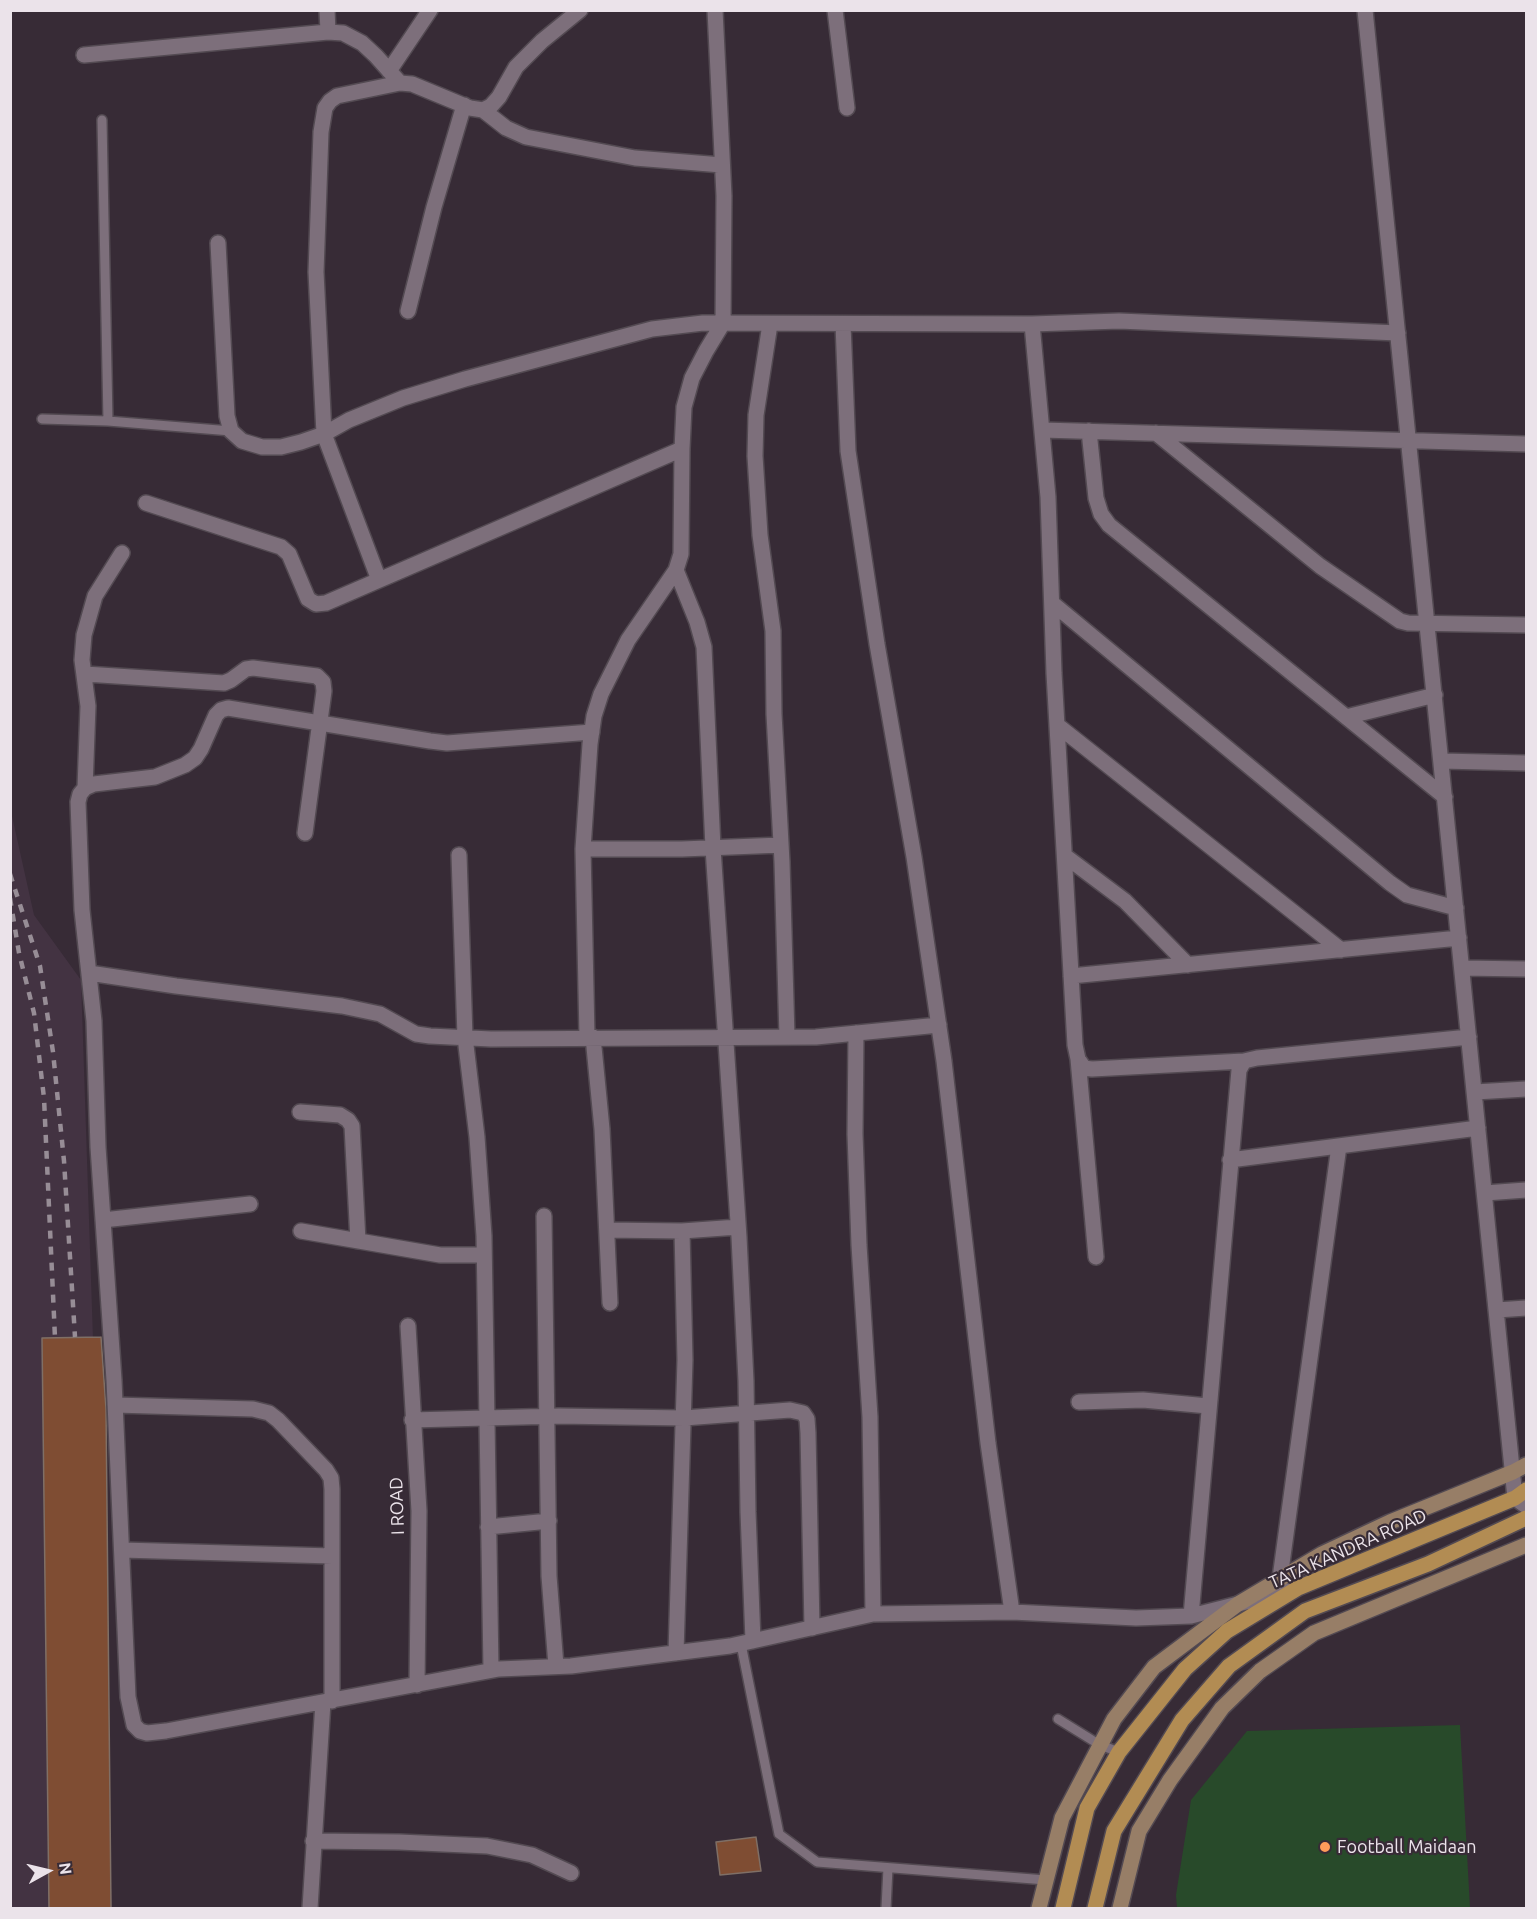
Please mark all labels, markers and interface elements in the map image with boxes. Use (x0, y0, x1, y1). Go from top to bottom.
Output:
street label: I ROAD (385, 1477, 409, 1535)
street label: TATA KANDRA ROAD (1266, 1504, 1430, 1594)
place label: Football Maidaan (1337, 1836, 1476, 1858)
marker: Football Maidaan (1318, 1840, 1332, 1854)
north arrow (18, 1841, 78, 1901)
text: N (56, 1861, 76, 1876)

